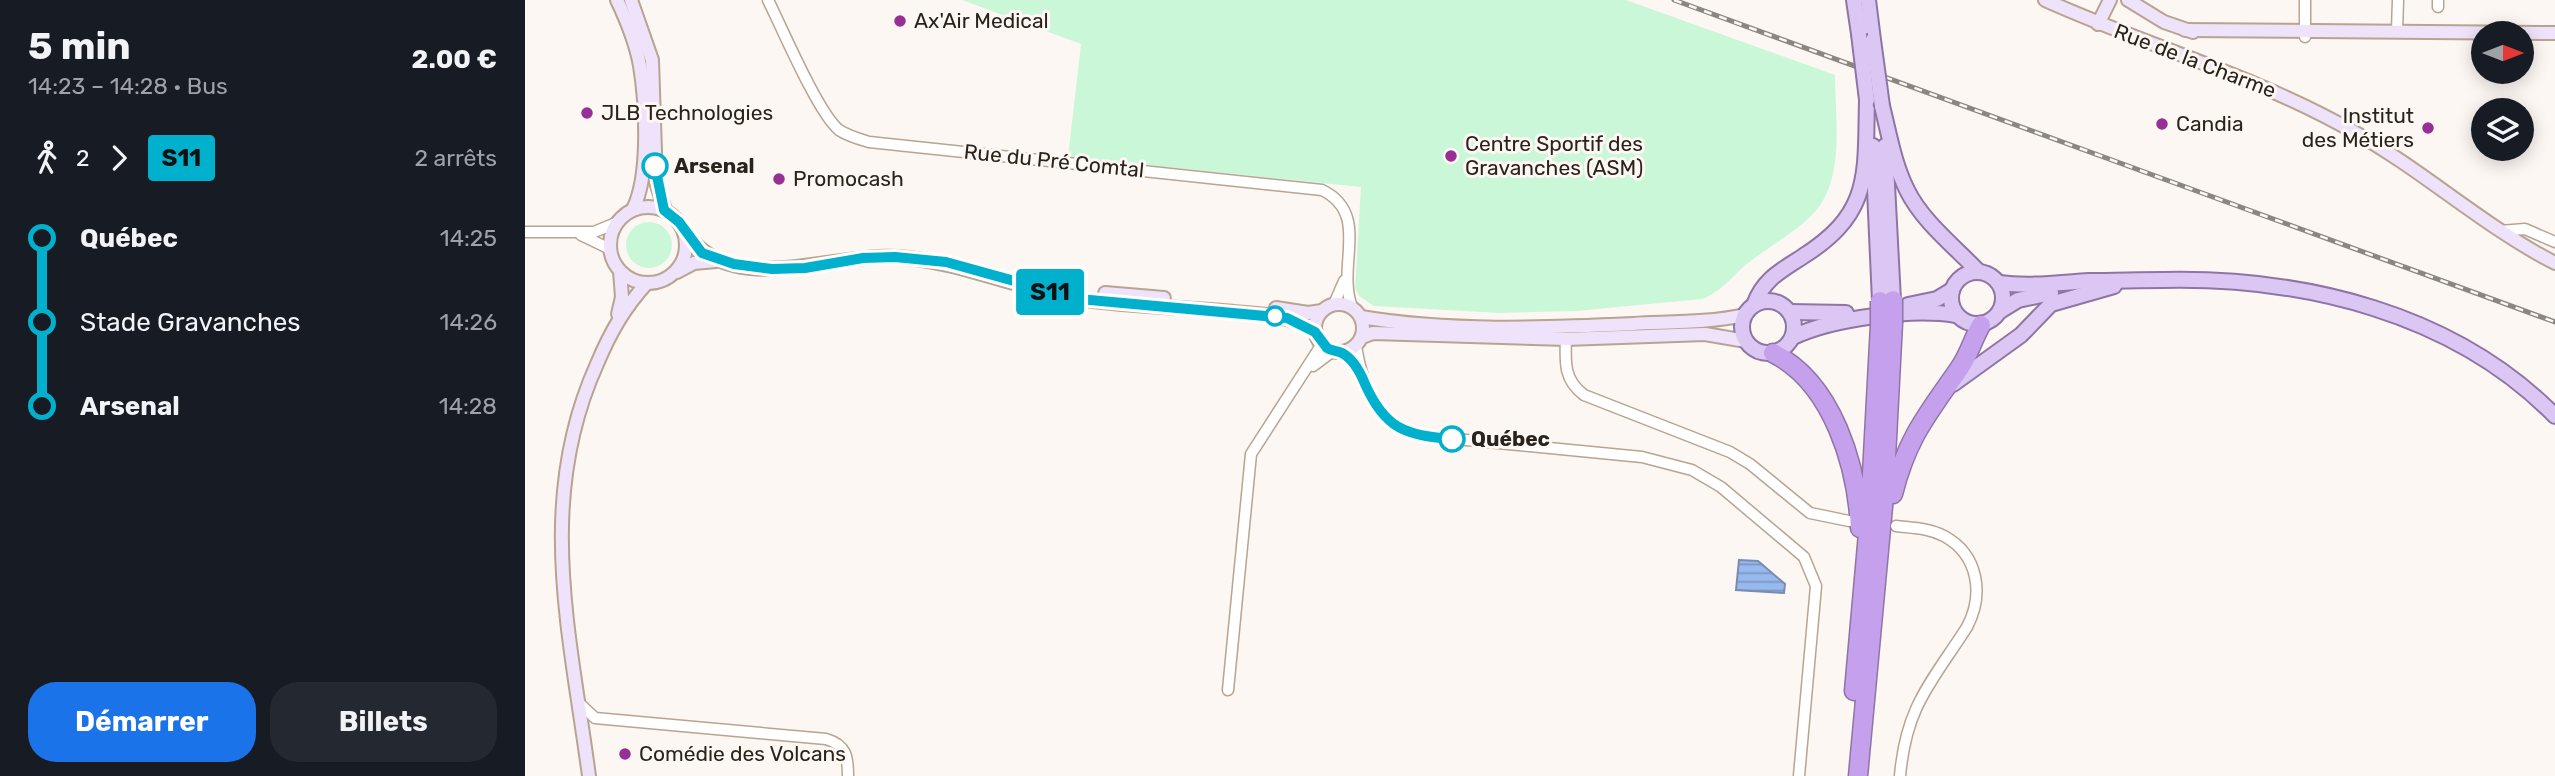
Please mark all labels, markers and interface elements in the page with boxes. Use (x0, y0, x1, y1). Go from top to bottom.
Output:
place label: Ax'Air Medical (914, 8, 1049, 33)
marker: Ax'Air Medical (892, 13, 908, 29)
street label: Rue de la Charme (2111, 18, 2280, 103)
north arrow (2471, 21, 2534, 84)
map controls (2471, 21, 2534, 161)
text: 5 min (28, 23, 131, 69)
text: 2.00 € (412, 44, 497, 75)
text: 14:23 – 14:28 · Bus (28, 72, 228, 100)
button: layers (2471, 98, 2534, 161)
place label: JLB Technologies (601, 100, 773, 125)
place label: Institut des Métiers (2302, 103, 2414, 152)
marker: JLB Technologies (579, 105, 595, 121)
place label: Candia (2176, 111, 2243, 136)
marker: Candia (2154, 116, 2170, 132)
marker: Institut des Métiers (2420, 120, 2436, 136)
place label: Centre Sportif des Gravanches (ASM) (1465, 131, 1643, 180)
icon: walk (28, 139, 66, 177)
icon: forward (100, 139, 138, 177)
street label: Rue du Pré Comtal (963, 139, 1145, 182)
text: 2 (76, 144, 90, 172)
text: S11 (162, 144, 201, 172)
text: 2 arrêts (414, 144, 497, 172)
marker: Centre Sportif des Gravanches (ASM) (1443, 148, 1459, 164)
marker: Arsenal (642, 153, 668, 179)
place label: Arsenal (674, 153, 755, 178)
place label: Promocash (793, 166, 904, 191)
marker: Promocash (771, 171, 787, 187)
text: Québec (80, 223, 178, 254)
text: 14:25 (440, 224, 497, 252)
line badge: S11 (1010, 269, 1090, 315)
text: S11 (1030, 278, 1070, 306)
unlabelled marker (1265, 306, 1285, 326)
text: Stade Gravanches (80, 307, 301, 338)
text: 14:26 (440, 308, 497, 336)
text: Arsenal (80, 391, 180, 422)
text: 14:28 (439, 392, 497, 420)
marker: Québec (1439, 426, 1465, 452)
place label: Québec (1471, 426, 1550, 451)
button: Démarrer (28, 682, 256, 762)
button: Billets (270, 682, 497, 762)
place label: Comédie des Volcans (639, 741, 846, 766)
marker: Comédie des Volcans (617, 746, 633, 762)

